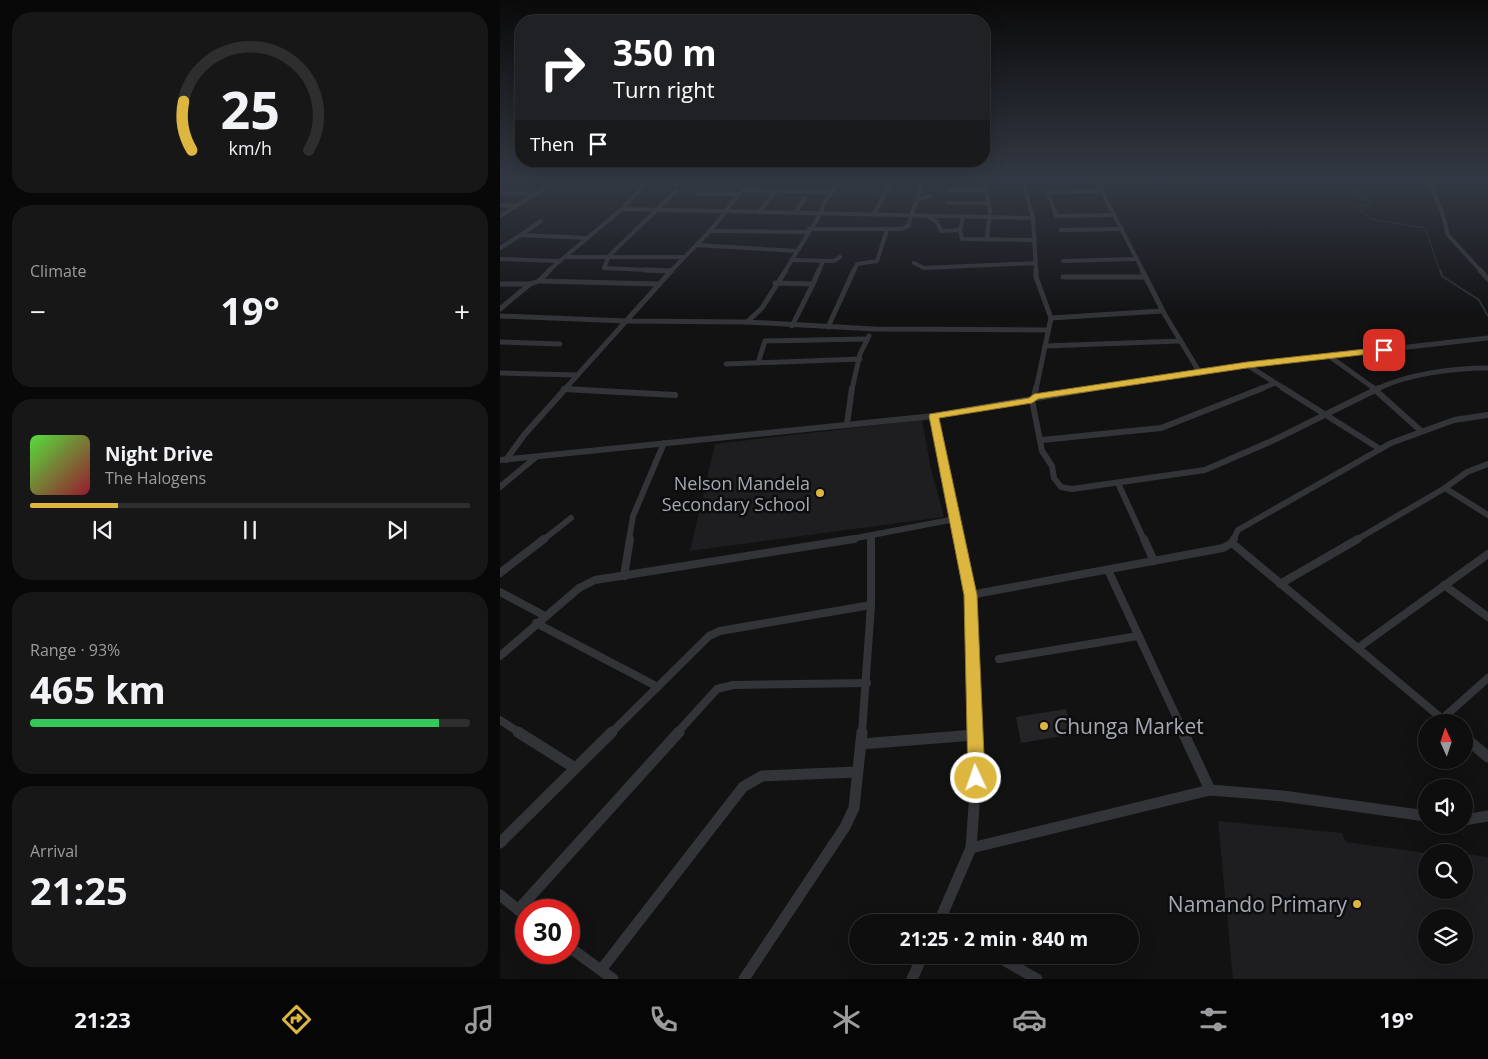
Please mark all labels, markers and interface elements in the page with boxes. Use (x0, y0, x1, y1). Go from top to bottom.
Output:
text: 350 m (613, 29, 717, 76)
icon: right (530, 35, 595, 100)
text: 25 (220, 73, 280, 144)
text: Turn right (613, 74, 715, 104)
icon: arrive (584, 130, 612, 158)
text: Then (530, 131, 574, 157)
text: km/h (228, 136, 272, 160)
text: Climate (30, 260, 87, 282)
text: 19° (220, 284, 280, 336)
text: − (30, 292, 46, 330)
text: + (454, 292, 470, 330)
pin (1363, 329, 1405, 371)
icon: arrive (1370, 336, 1398, 364)
text: Night Drive (105, 441, 213, 467)
text: The Halogens (105, 467, 206, 489)
place label: Nelson Mandela Secondary School (662, 471, 810, 516)
marker: Nelson Mandela Secondary School (814, 487, 826, 499)
icon: previous (89, 516, 117, 544)
icon: pause (236, 516, 264, 544)
icon: next (383, 516, 411, 544)
text: Range · 93% (30, 639, 120, 661)
text: 465 km (30, 663, 166, 715)
place label: Chunga Market (1054, 712, 1204, 740)
north arrow (1418, 714, 1472, 769)
map controls (1418, 714, 1473, 964)
marker: Chunga Market (1038, 720, 1050, 732)
position arrow (949, 751, 1001, 803)
button: sound (1418, 779, 1473, 834)
text: Arrival (30, 840, 78, 862)
button: search (1418, 844, 1473, 899)
text: 21:25 (30, 864, 128, 916)
place label: Namando Primary (1168, 890, 1347, 918)
marker: Namando Primary (1351, 898, 1363, 910)
speed limit sign: 30 (515, 899, 580, 964)
button: layers (1418, 909, 1473, 964)
text: 21:25 · 2 min · 840 m (900, 926, 1088, 952)
icon: directions (279, 1002, 314, 1037)
icon: music (462, 1002, 497, 1037)
icon: phone (646, 1002, 681, 1037)
icon: climate (829, 1002, 864, 1037)
icon: car (1012, 1002, 1047, 1037)
icon: filters (1196, 1002, 1231, 1037)
text: 21:23 (74, 1004, 131, 1034)
text: 19° (1379, 1004, 1414, 1034)

